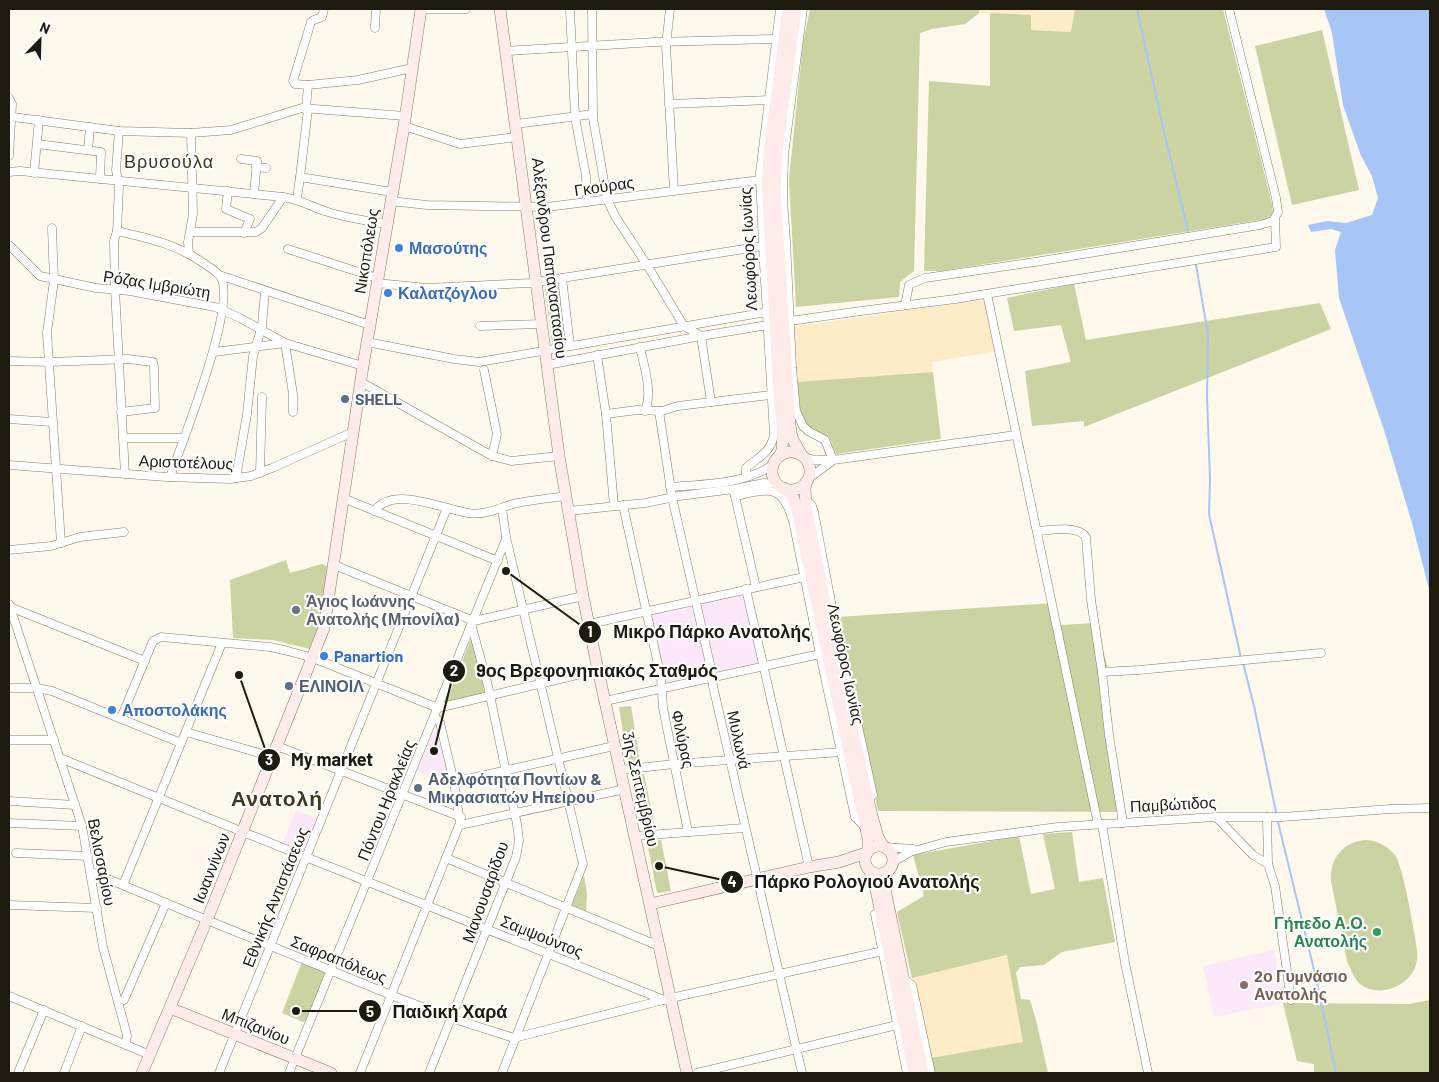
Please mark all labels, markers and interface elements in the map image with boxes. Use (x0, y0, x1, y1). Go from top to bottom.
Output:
north arrow (15, 15, 65, 65)
text: N (38, 18, 53, 37)
district label: Βρυσούλα (124, 150, 214, 172)
street label: Αλέξανδρου Παπαναστασίου (528, 156, 572, 360)
street label: Γκούρας (573, 172, 635, 199)
street label: Λεωφόρος Ιωνίας (735, 186, 760, 311)
street label: Νικοπόλεως (349, 207, 382, 295)
place label: Μασούτης (409, 238, 487, 258)
marker: Μασούτης (393, 242, 405, 254)
street label: Ρόζας Ιμβριώτη (102, 266, 212, 302)
place label: Καλατζόγλου (398, 283, 497, 303)
marker: Καλατζόγλου (382, 287, 394, 299)
place label: SHELL (355, 389, 402, 408)
marker: SHELL (339, 393, 351, 405)
street label: Αριστοτέλους (138, 450, 234, 473)
place label: Άγιος Ιωάννης Ανατολής (Μπονίλα) (306, 591, 459, 629)
street label: Λεωφόρος Ιωνίας (824, 601, 869, 727)
marker: Άγιος Ιωάννης Ανατολής (Μπονίλα) (290, 604, 302, 616)
callout: Μικρό Πάρκο Ανατολής (578, 615, 820, 648)
text: Μικρό Πάρκο Ανατολής (613, 620, 811, 642)
text: 1 (587, 622, 593, 640)
place label: Panartion (334, 646, 403, 665)
marker: Panartion (318, 650, 330, 662)
callout: 9ος Βρεφονηπιακός Σταθμός (442, 655, 728, 688)
text: 9ος Βρεφονηπιακός Σταθμός (476, 659, 718, 681)
text: 2 (450, 661, 458, 679)
place label: ΕΛΙΝΟΙΛ (299, 676, 364, 695)
marker: ΕΛΙΝΟΙΛ (283, 680, 295, 692)
place label: Αποστολάκης (122, 700, 227, 720)
marker: Αποστολάκης (106, 704, 118, 716)
street label: Φιλύρας (668, 708, 699, 770)
street label: Μυλωνά (724, 709, 755, 771)
street label: 3ης Σεπτεμβρίου (619, 730, 664, 848)
street label: Πόντου Ηρακλείας (353, 736, 419, 863)
callout: My market (256, 743, 383, 776)
text: My market (291, 748, 373, 770)
text: 3 (265, 750, 273, 768)
place label: Αδελφότητα Ποντίων & Μικρασιατών Ηπείρου (428, 769, 602, 806)
marker: Αδελφότητα Ποντίων & Μικρασιατών Ηπείρου (412, 782, 424, 794)
district label: Ανατολή (231, 785, 323, 810)
street label: Παμβώτιδος (1129, 792, 1217, 815)
street label: Βελισσαρίου (85, 817, 120, 907)
street label: Εθνικής Αντιστάσεως (238, 824, 311, 970)
street label: Ιωαννίνων (188, 830, 233, 906)
street label: Μανουσαρίδου (457, 839, 512, 945)
callout: Πάρκο Ρολογιού Ανατολής (719, 865, 989, 898)
text: Πάρκο Ρολογιού Ανατολής (754, 870, 980, 892)
text: 4 (727, 872, 737, 890)
street label: Σαμψούντος (498, 910, 587, 961)
place label: Γήπεδο Α.Ο. Ανατολής (1274, 913, 1367, 951)
marker: Γήπεδο Α.Ο. Ανατολής (1371, 926, 1383, 938)
street label: Σαφραπόλεως (288, 931, 390, 987)
place label: 2ο Γυμνάσιο Ανατολής (1254, 966, 1348, 1004)
marker: 2ο Γυμνάσιο Ανατολής (1238, 979, 1250, 991)
callout: Παιδική Χαρά (357, 995, 517, 1028)
text: Παιδική Χαρά (393, 1000, 507, 1022)
text: 5 (366, 1002, 374, 1020)
street label: Μπιζανίου (219, 1003, 293, 1049)

